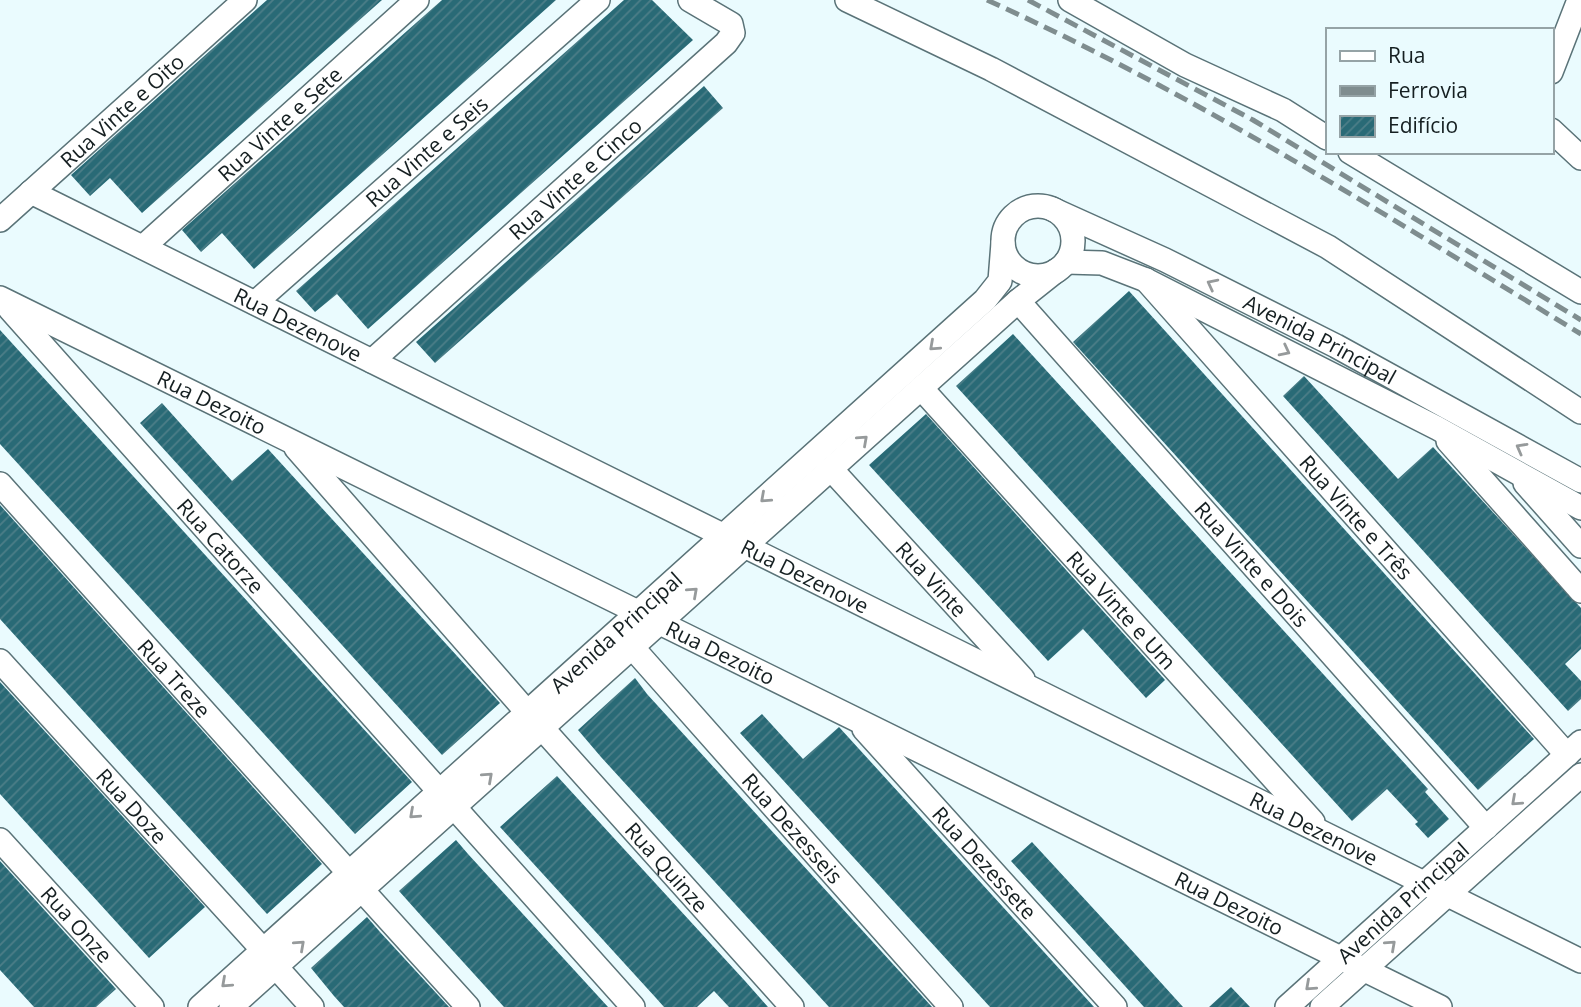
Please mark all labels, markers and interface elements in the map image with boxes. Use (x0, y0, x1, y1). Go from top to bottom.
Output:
legend (1326, 28, 1553, 154)
text: Rua (1388, 41, 1426, 69)
street label: Rua Vinte e Oito (54, 47, 190, 173)
street label: Rua Vinte e Sete (211, 60, 348, 187)
text: Ferrovia (1388, 76, 1468, 104)
street label: Rua Vinte e Seis (359, 90, 494, 213)
street label: Rua Vinte e Cinco (503, 111, 648, 246)
text: Edifício (1388, 111, 1458, 139)
one-way arrow (1207, 278, 1219, 292)
street label: Rua Dezenove (229, 281, 367, 368)
street label: Avenida Principal (1239, 288, 1401, 391)
one-way arrow (929, 338, 942, 350)
one-way arrow (1278, 342, 1290, 356)
street label: Rua Dezoito (153, 364, 271, 441)
one-way arrow (855, 436, 868, 449)
one-way arrow (1516, 443, 1528, 456)
street label: Rua Vinte e Três (1293, 449, 1419, 586)
one-way arrow (760, 490, 773, 503)
street label: Rua Catorze (171, 492, 271, 599)
street label: Rua Vinte e Dois (1188, 495, 1315, 633)
street label: Rua Dezenove (736, 532, 874, 620)
street label: Rua Vinte (890, 535, 973, 623)
street label: Rua Vinte e Um (1061, 545, 1182, 675)
street label: Avenida Principal (544, 565, 688, 699)
one-way arrow (685, 588, 698, 600)
street label: Rua Dezoito (661, 614, 780, 691)
street label: Rua Treze (132, 633, 217, 724)
street label: Rua Doze (90, 762, 173, 850)
street label: Rua Dezesseis (736, 767, 849, 889)
one-way arrow (480, 773, 493, 785)
street label: Rua Dezenove (1245, 785, 1383, 872)
one-way arrow (1511, 792, 1524, 805)
street label: Rua Dezessete (926, 800, 1043, 925)
one-way arrow (409, 806, 422, 819)
street label: Rua Quinze (619, 816, 715, 918)
street label: Avenida Principal (1331, 836, 1475, 969)
street label: Rua Dezoito (1170, 865, 1288, 942)
street label: Rua Onze (35, 880, 119, 968)
one-way arrow (292, 941, 305, 953)
one-way arrow (1383, 941, 1396, 953)
one-way arrow (221, 975, 234, 987)
one-way arrow (1306, 977, 1319, 990)

